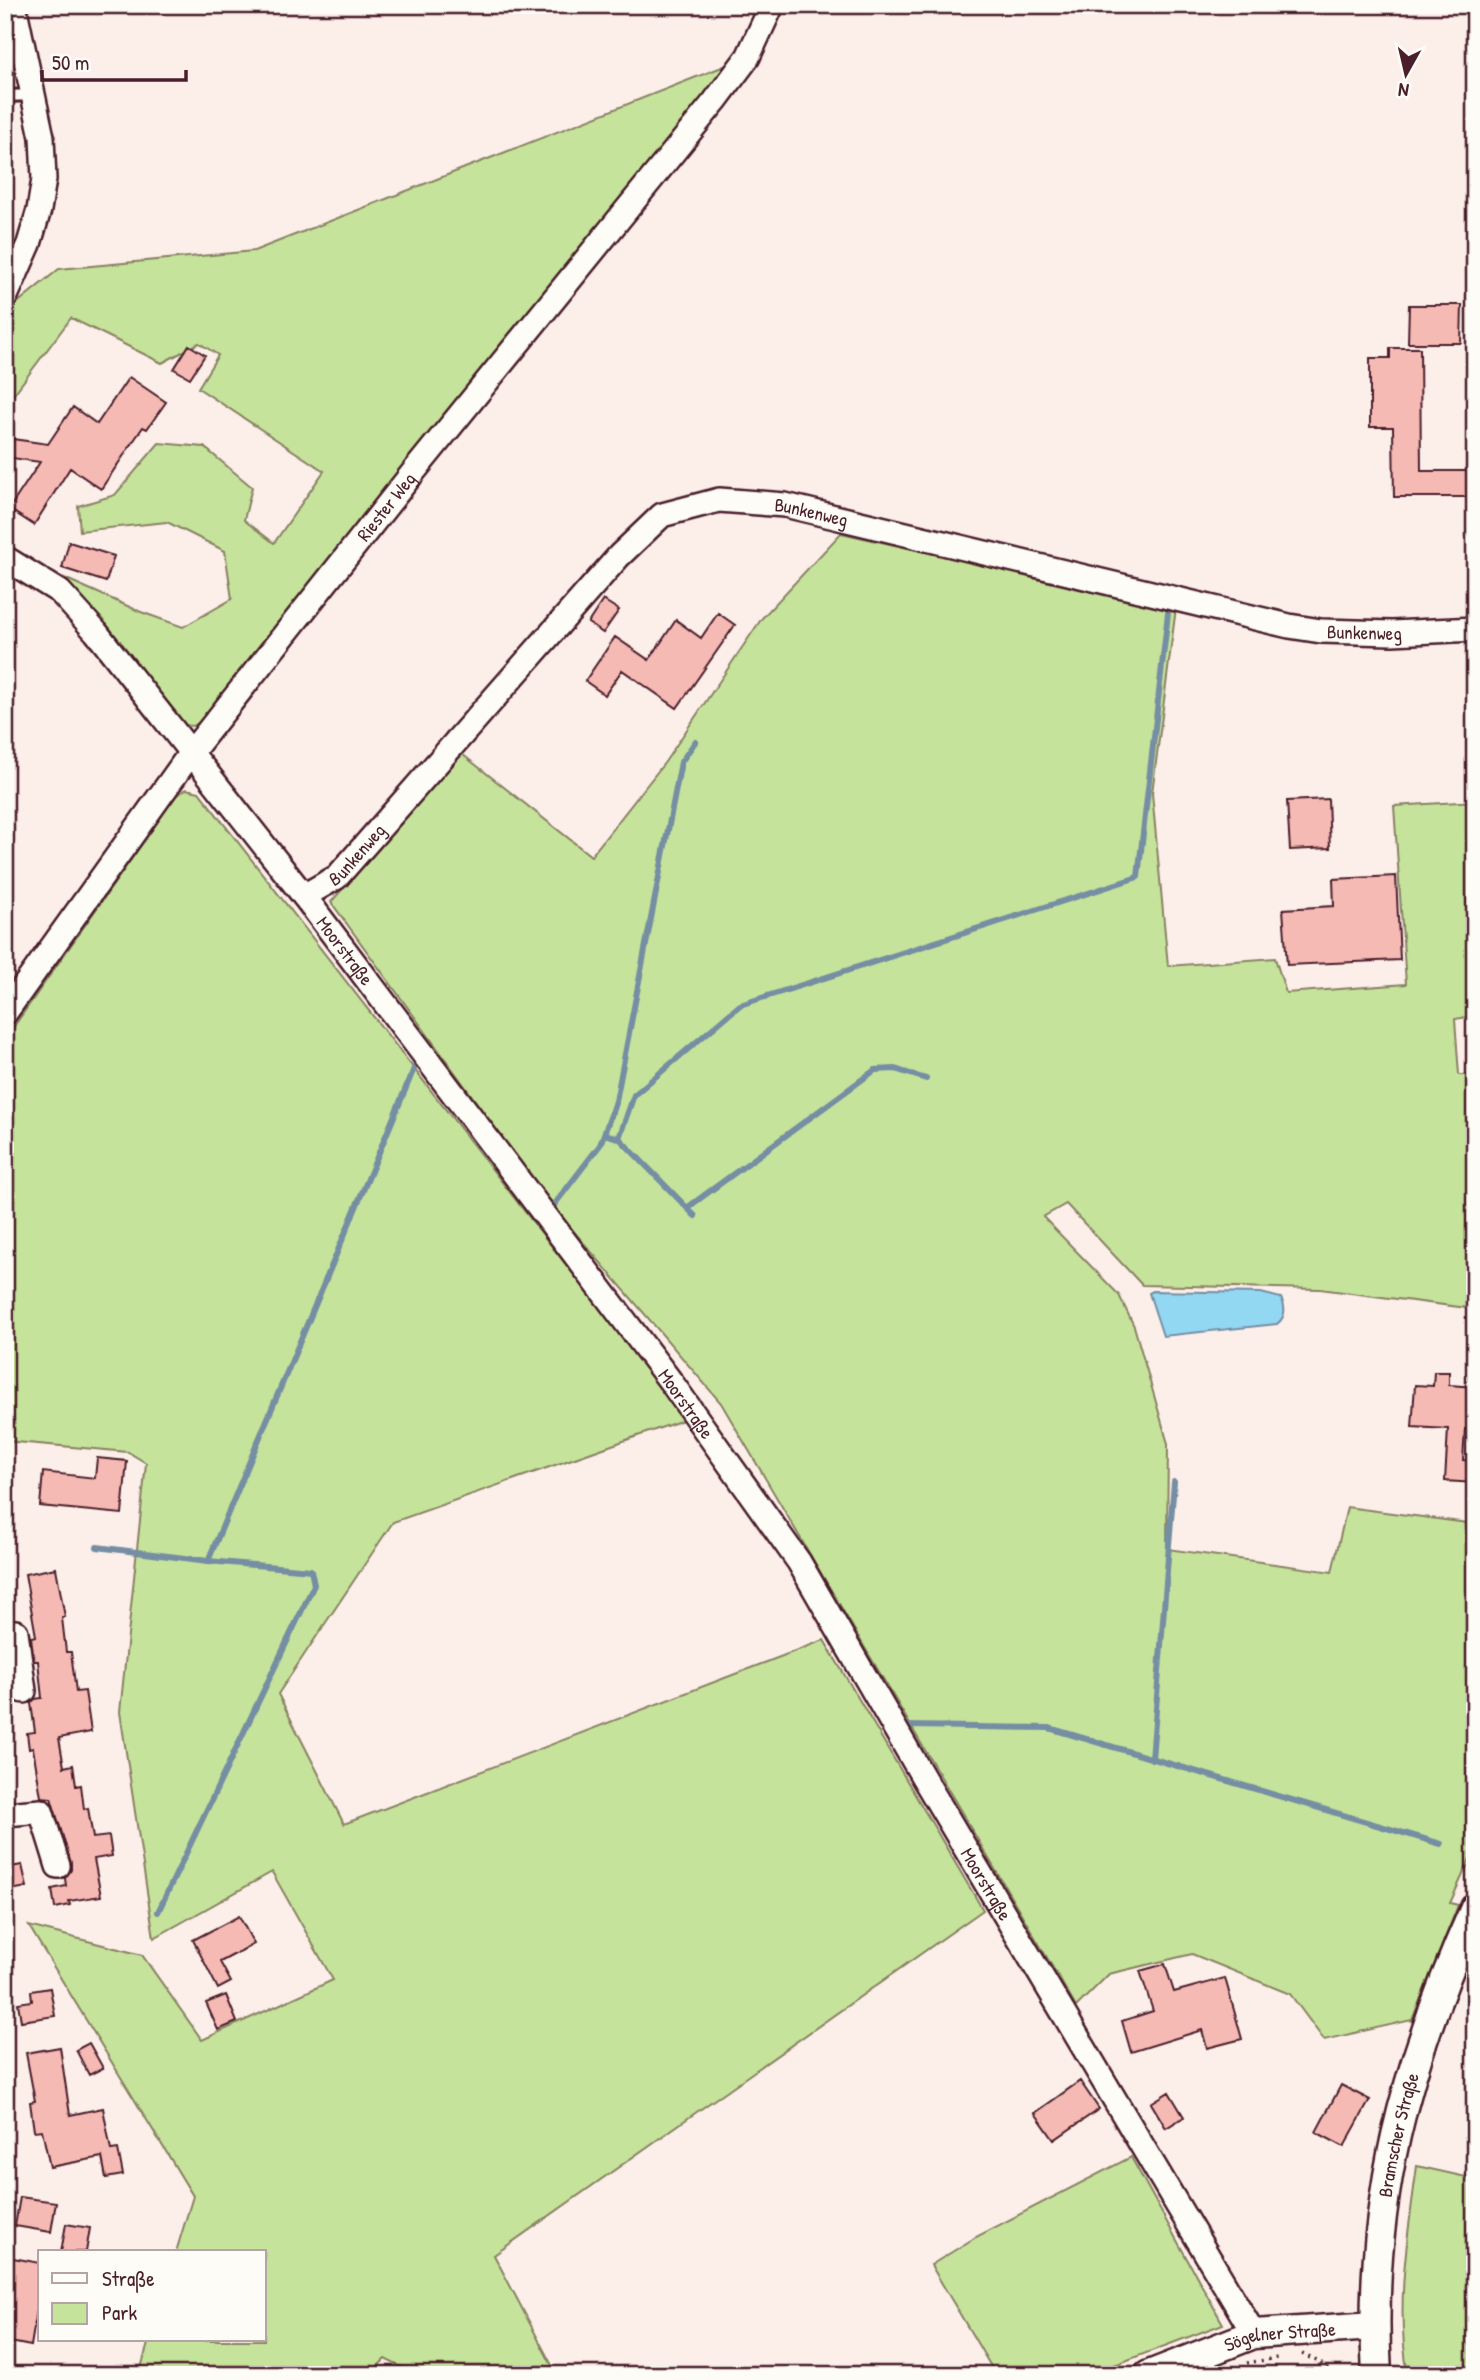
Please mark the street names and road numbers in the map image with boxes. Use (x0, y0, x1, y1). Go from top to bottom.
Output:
street label: Riester Weg (351, 467, 422, 546)
street label: Bunkenweg (774, 491, 851, 533)
street label: Bunkenweg (1327, 618, 1402, 646)
street label: Bunkenweg (324, 818, 391, 892)
street label: Moorstraße (311, 911, 380, 991)
street label: Moorstraße (652, 1363, 720, 1444)
street label: Moorstraße (955, 1843, 1018, 1925)
street label: Bramscher Straße (1372, 2069, 1425, 2199)
street label: Sögelner Straße (1220, 2316, 1337, 2357)

